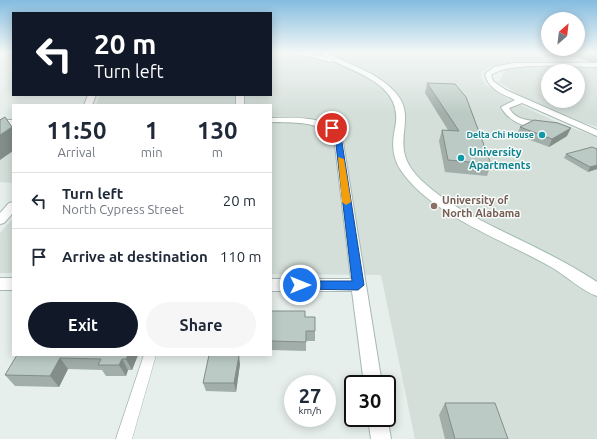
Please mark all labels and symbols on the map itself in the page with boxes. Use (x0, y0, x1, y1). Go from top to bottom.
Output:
north arrow (541, 12, 585, 56)
pin (315, 111, 349, 145)
place label: Delta Chi House (466, 130, 534, 140)
marker: Delta Chi House (537, 130, 547, 140)
place label: University Apartments (469, 146, 531, 171)
marker: University Apartments (456, 153, 466, 163)
place label: University of North Alabama (442, 194, 520, 219)
marker: University of North Alabama (429, 201, 439, 211)
position arrow (279, 264, 321, 306)
speed limit sign: 30 (344, 375, 396, 427)

